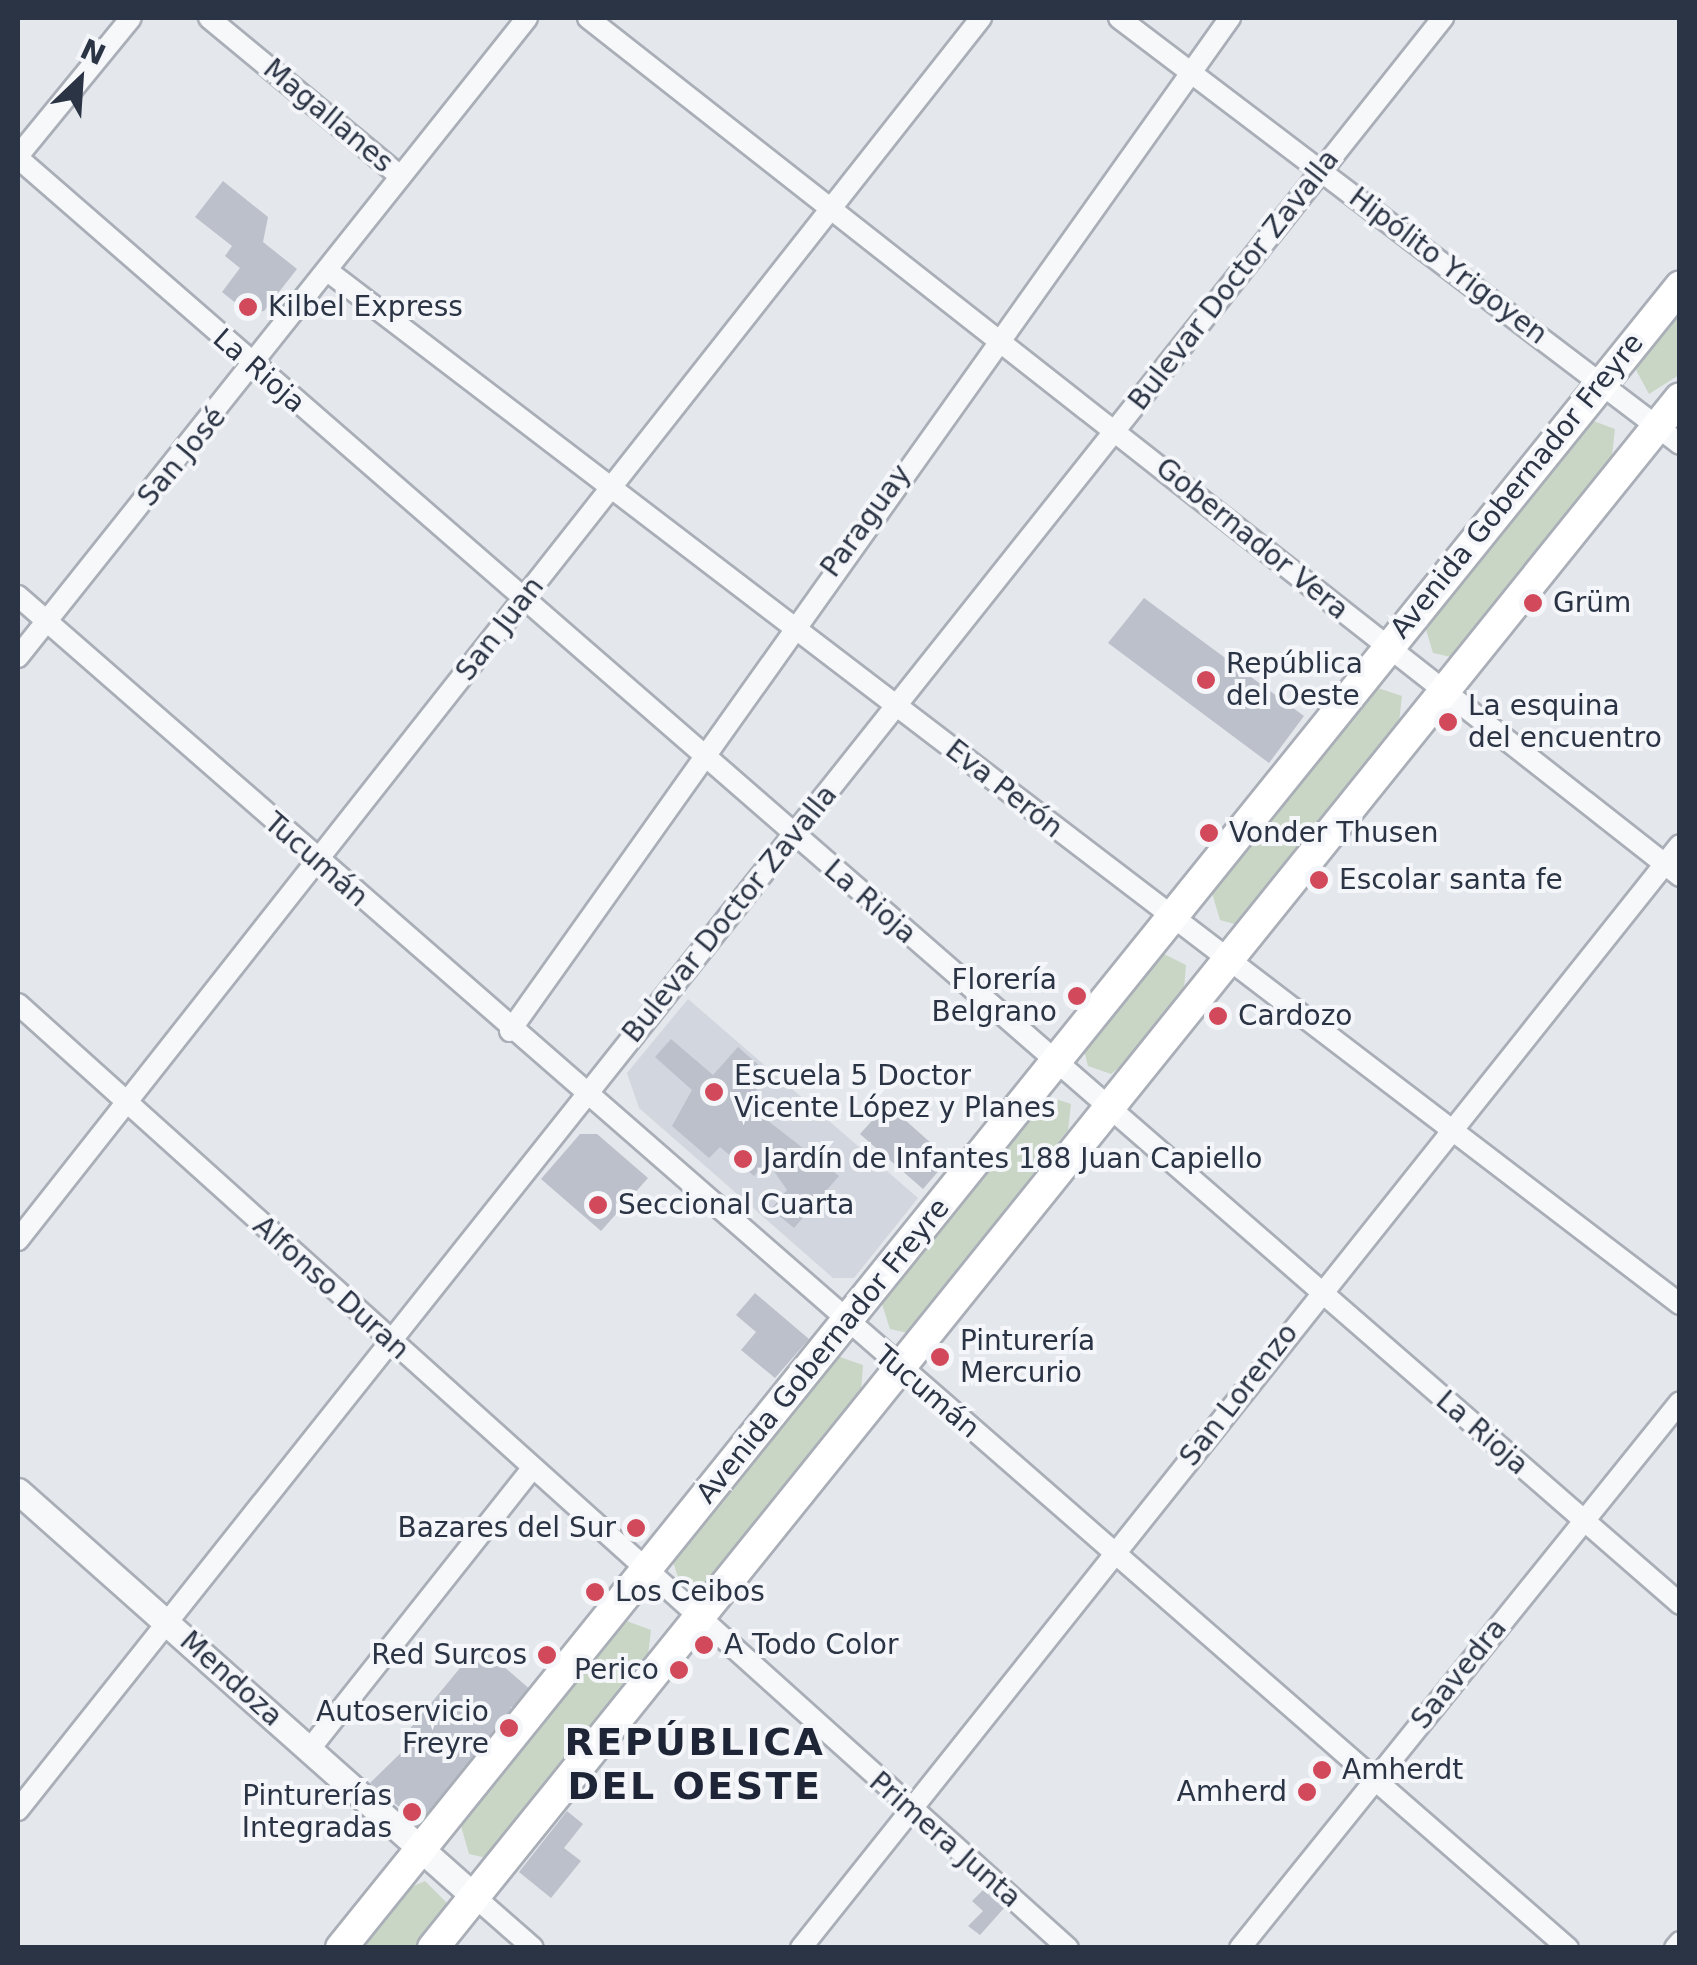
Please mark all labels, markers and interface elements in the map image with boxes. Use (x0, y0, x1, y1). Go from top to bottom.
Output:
north arrow (30, 30, 130, 130)
text: N (75, 32, 110, 72)
street label: Magallanes (256, 52, 400, 180)
street label: Bulevar Doctor Zavalla (1122, 143, 1346, 417)
street label: Hipólito Yrigoyen (1342, 181, 1554, 351)
place label: Kilbel Express (268, 290, 463, 324)
marker: Kilbel Express (237, 296, 259, 318)
street label: La Rioja (206, 322, 312, 420)
street label: Avenida Gobernador Freyre (1384, 327, 1650, 645)
street label: San José (131, 401, 233, 513)
street label: Gobernador Vera (1149, 451, 1355, 627)
street label: Paraguay (814, 458, 918, 584)
street label: San Juan (449, 570, 551, 688)
place label: Grüm (1553, 586, 1631, 620)
marker: Grüm (1522, 592, 1544, 614)
place label: República del Oeste (1226, 647, 1363, 713)
marker: República del Oeste (1195, 669, 1217, 691)
place label: La esquina del encuentro (1468, 689, 1662, 755)
marker: La esquina del encuentro (1437, 711, 1459, 733)
street label: Eva Perón (939, 733, 1069, 845)
street label: Bulevar Doctor Zavalla (616, 779, 844, 1049)
street label: Tucumán (257, 806, 375, 914)
place label: Vonder Thusen (1229, 816, 1438, 850)
marker: Vonder Thusen (1198, 822, 1220, 844)
street label: La Rioja (817, 853, 923, 951)
place label: Escolar santa fe (1339, 863, 1563, 897)
marker: Escolar santa fe (1308, 869, 1330, 891)
place label: Florería Belgrano (931, 963, 1057, 1029)
marker: Florería Belgrano (1066, 985, 1088, 1007)
place label: Cardozo (1238, 999, 1352, 1033)
marker: Cardozo (1207, 1005, 1229, 1027)
place label: Escuela 5 Doctor Vicente López y Planes (734, 1059, 1055, 1125)
marker: Escuela 5 Doctor Vicente López y Planes (703, 1081, 725, 1103)
place label: Jardín de Infantes 188 Juan Capiello (763, 1142, 1262, 1176)
marker: Jardín de Infantes 188 Juan Capiello (732, 1148, 754, 1170)
place label: Seccional Cuarta (618, 1188, 854, 1222)
street label: Avenida Gobernador Freyre (690, 1192, 956, 1510)
marker: Seccional Cuarta (587, 1194, 609, 1216)
street label: Alfonso Duran (246, 1209, 416, 1367)
street label: San Lorenzo (1173, 1317, 1305, 1473)
place label: Pinturería Mercurio (960, 1324, 1095, 1390)
street label: Tucumán (868, 1339, 986, 1445)
marker: Pinturería Mercurio (929, 1346, 951, 1368)
street label: La Rioja (1429, 1384, 1535, 1482)
place label: Bazares del Sur (397, 1511, 616, 1545)
marker: Bazares del Sur (625, 1517, 647, 1539)
place label: Los Ceibos (615, 1575, 765, 1609)
marker: Los Ceibos (584, 1581, 606, 1603)
street label: Saavedra (1404, 1612, 1514, 1736)
street label: Mendoza (173, 1624, 289, 1734)
place label: A Todo Color (724, 1628, 898, 1662)
marker: A Todo Color (693, 1634, 715, 1656)
place label: Red Surcos (371, 1638, 527, 1672)
marker: Red Surcos (536, 1644, 558, 1666)
place label: Perico (574, 1653, 659, 1687)
marker: Perico (668, 1659, 690, 1681)
place label: Autoservicio Freyre (316, 1695, 489, 1761)
marker: Autoservicio Freyre (498, 1717, 520, 1739)
district label: REPÚBLICA DEL OESTE (564, 1720, 826, 1810)
place label: Amherdt (1342, 1753, 1463, 1787)
marker: Amherdt (1311, 1759, 1333, 1781)
street label: Primera Junta (862, 1765, 1028, 1915)
place label: Amherd (1177, 1775, 1287, 1809)
place label: Pinturerías Integradas (242, 1779, 392, 1845)
marker: Amherd (1296, 1781, 1318, 1803)
marker: Pinturerías Integradas (401, 1801, 423, 1823)

